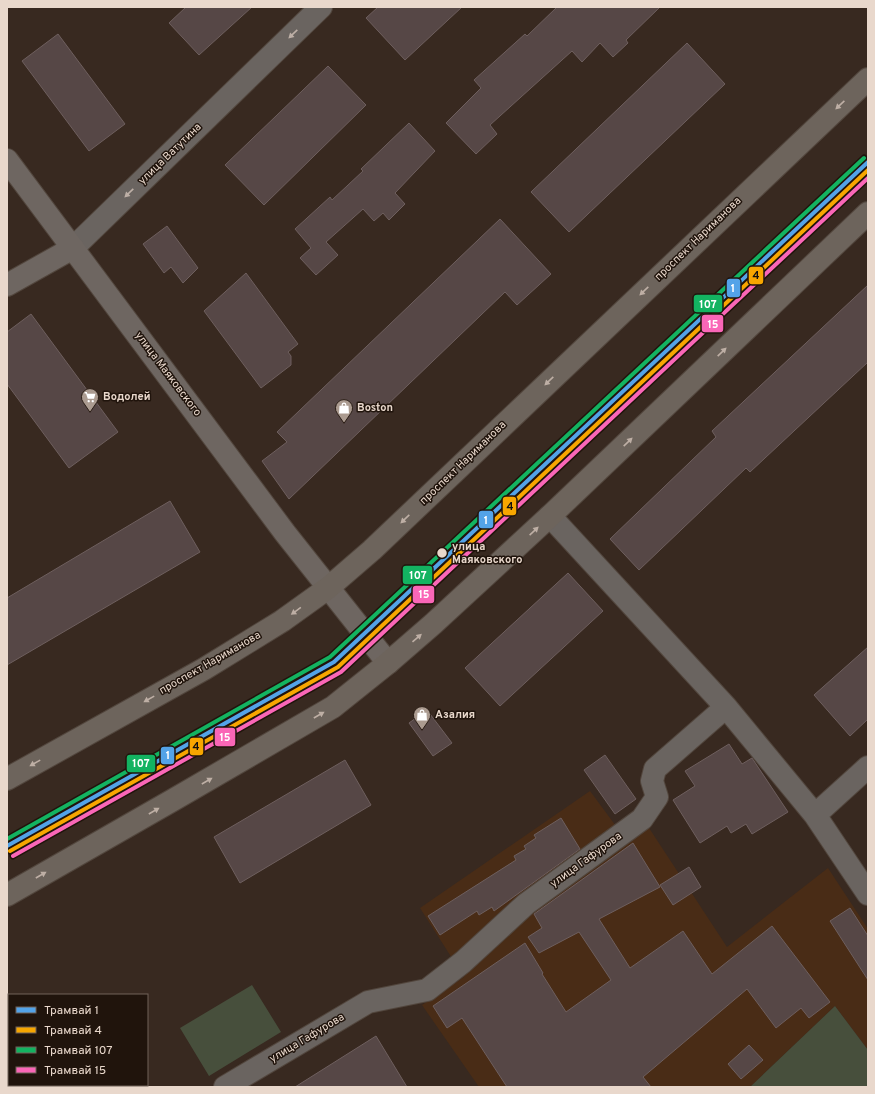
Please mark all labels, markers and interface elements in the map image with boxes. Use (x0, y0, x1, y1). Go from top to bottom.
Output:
one-way arrow (288, 29, 298, 39)
one-way arrow (835, 100, 844, 109)
street label: улица Ватутина (135, 120, 205, 188)
one-way arrow (124, 188, 134, 198)
street label: проспект Нариманова (652, 194, 744, 284)
line badge: 4 (748, 266, 764, 285)
text: 4 (752, 269, 760, 283)
line badge: 1 (726, 278, 741, 298)
text: 1 (731, 282, 735, 296)
one-way arrow (639, 286, 649, 296)
line badge: 107 (693, 294, 723, 313)
text: 107 (699, 298, 717, 312)
line badge: 15 (701, 314, 724, 333)
text: 15 (707, 318, 719, 332)
street label: улица Маяковского (132, 329, 204, 419)
one-way arrow (718, 348, 727, 357)
one-way arrow (545, 376, 554, 385)
supermarket icon: Водолей (80, 387, 100, 412)
place label: Водолей (103, 390, 151, 404)
shop icon: Boston (334, 398, 354, 423)
place label: Boston (357, 401, 393, 415)
street label: проспект Нариманова (417, 418, 509, 508)
one-way arrow (623, 437, 633, 447)
line badge: 4 (502, 496, 517, 516)
text: 4 (506, 500, 514, 514)
line badge: 1 (478, 510, 494, 529)
one-way arrow (400, 514, 410, 523)
text: 1 (484, 514, 488, 528)
one-way arrow (529, 526, 539, 536)
place label: улица Маяковского (452, 540, 523, 567)
marker: улица Маяковского (435, 546, 449, 560)
line badge: 107 (402, 565, 433, 585)
text: 107 (409, 569, 427, 583)
line badge: 15 (412, 585, 435, 604)
text: 15 (418, 588, 430, 602)
one-way arrow (291, 607, 301, 615)
street label: проспект Нариманова (157, 628, 263, 698)
one-way arrow (412, 633, 423, 642)
one-way arrow (143, 696, 154, 702)
shop icon: Азалия (412, 705, 432, 730)
place label: Азалия (435, 708, 475, 722)
one-way arrow (313, 711, 325, 718)
line badge: 15 (214, 727, 236, 747)
text: 15 (219, 731, 231, 745)
line badge: 4 (189, 737, 204, 756)
text: 4 (192, 740, 200, 754)
line badge: 1 (160, 746, 175, 765)
text: 1 (166, 749, 170, 763)
line badge: 107 (126, 754, 156, 773)
text: 107 (132, 757, 150, 771)
one-way arrow (29, 759, 41, 766)
one-way arrow (201, 777, 213, 784)
one-way arrow (148, 808, 160, 815)
street label: улица Гафурова (547, 829, 625, 891)
one-way arrow (35, 872, 47, 879)
legend (8, 994, 148, 1086)
text: Трамвай 1 (44, 1003, 99, 1019)
street label: улица Гафурова (267, 1010, 347, 1066)
text: Трамвай 4 (44, 1023, 102, 1039)
text: Трамвай 107 (44, 1043, 112, 1059)
text: Трамвай 15 (44, 1063, 106, 1079)

